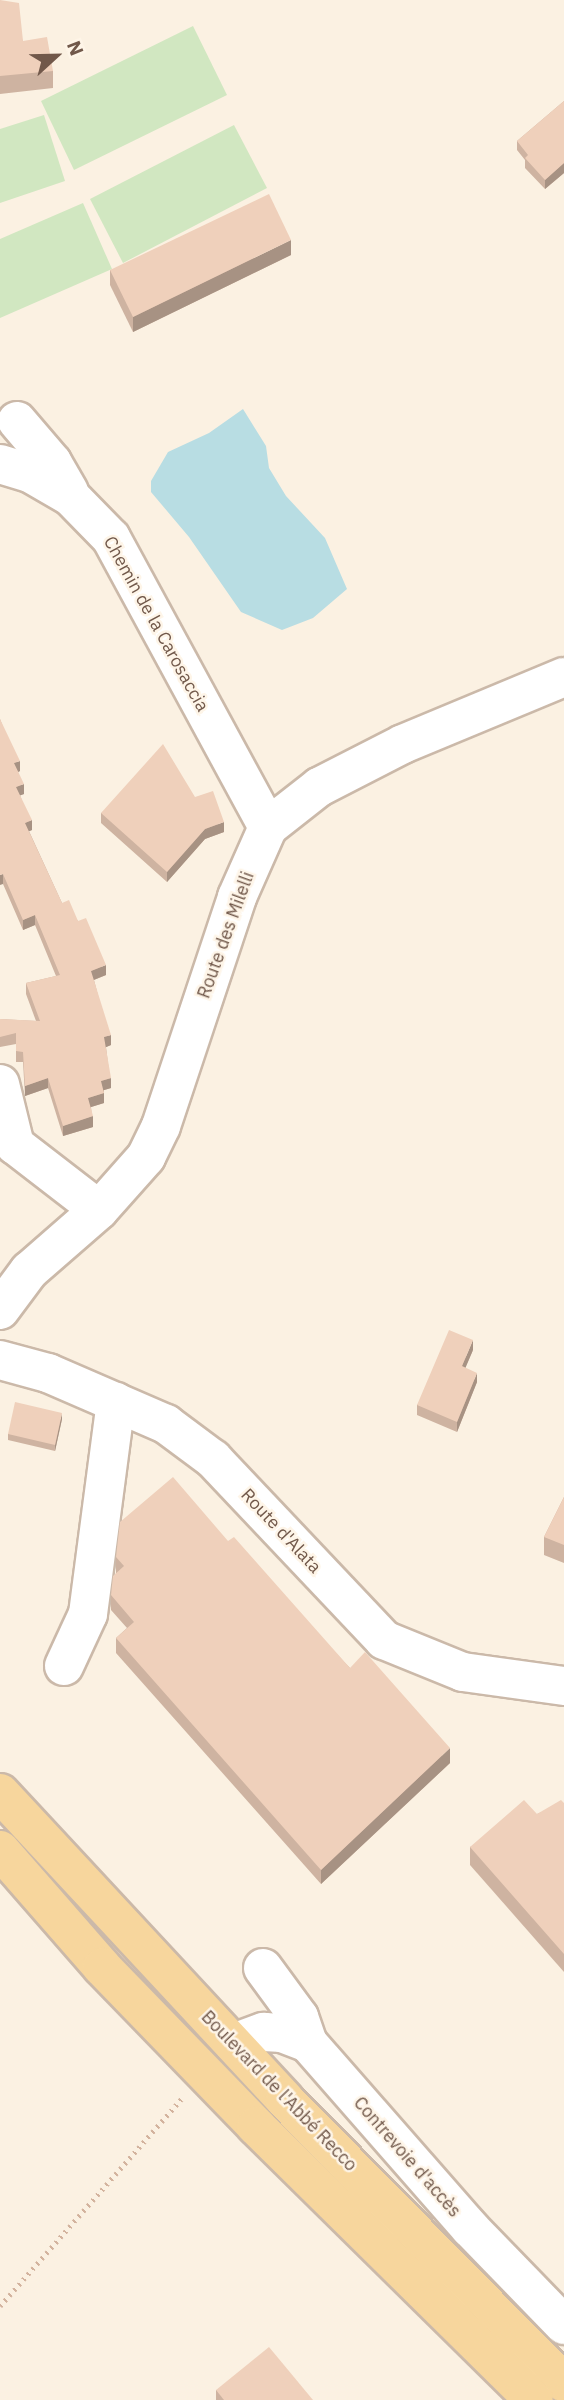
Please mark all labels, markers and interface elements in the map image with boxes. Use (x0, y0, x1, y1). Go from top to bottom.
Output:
north arrow (21, 21, 91, 91)
text: N (62, 37, 89, 59)
street label: Chemin de la Carosaccia (99, 533, 213, 715)
street label: Route des Milelli (193, 869, 259, 1001)
street label: Route d'Alata (236, 1484, 326, 1578)
street label: Boulevard de l'Abbé Recco (197, 2006, 361, 2176)
street label: Contrevoie d'accès (349, 2092, 465, 2222)

